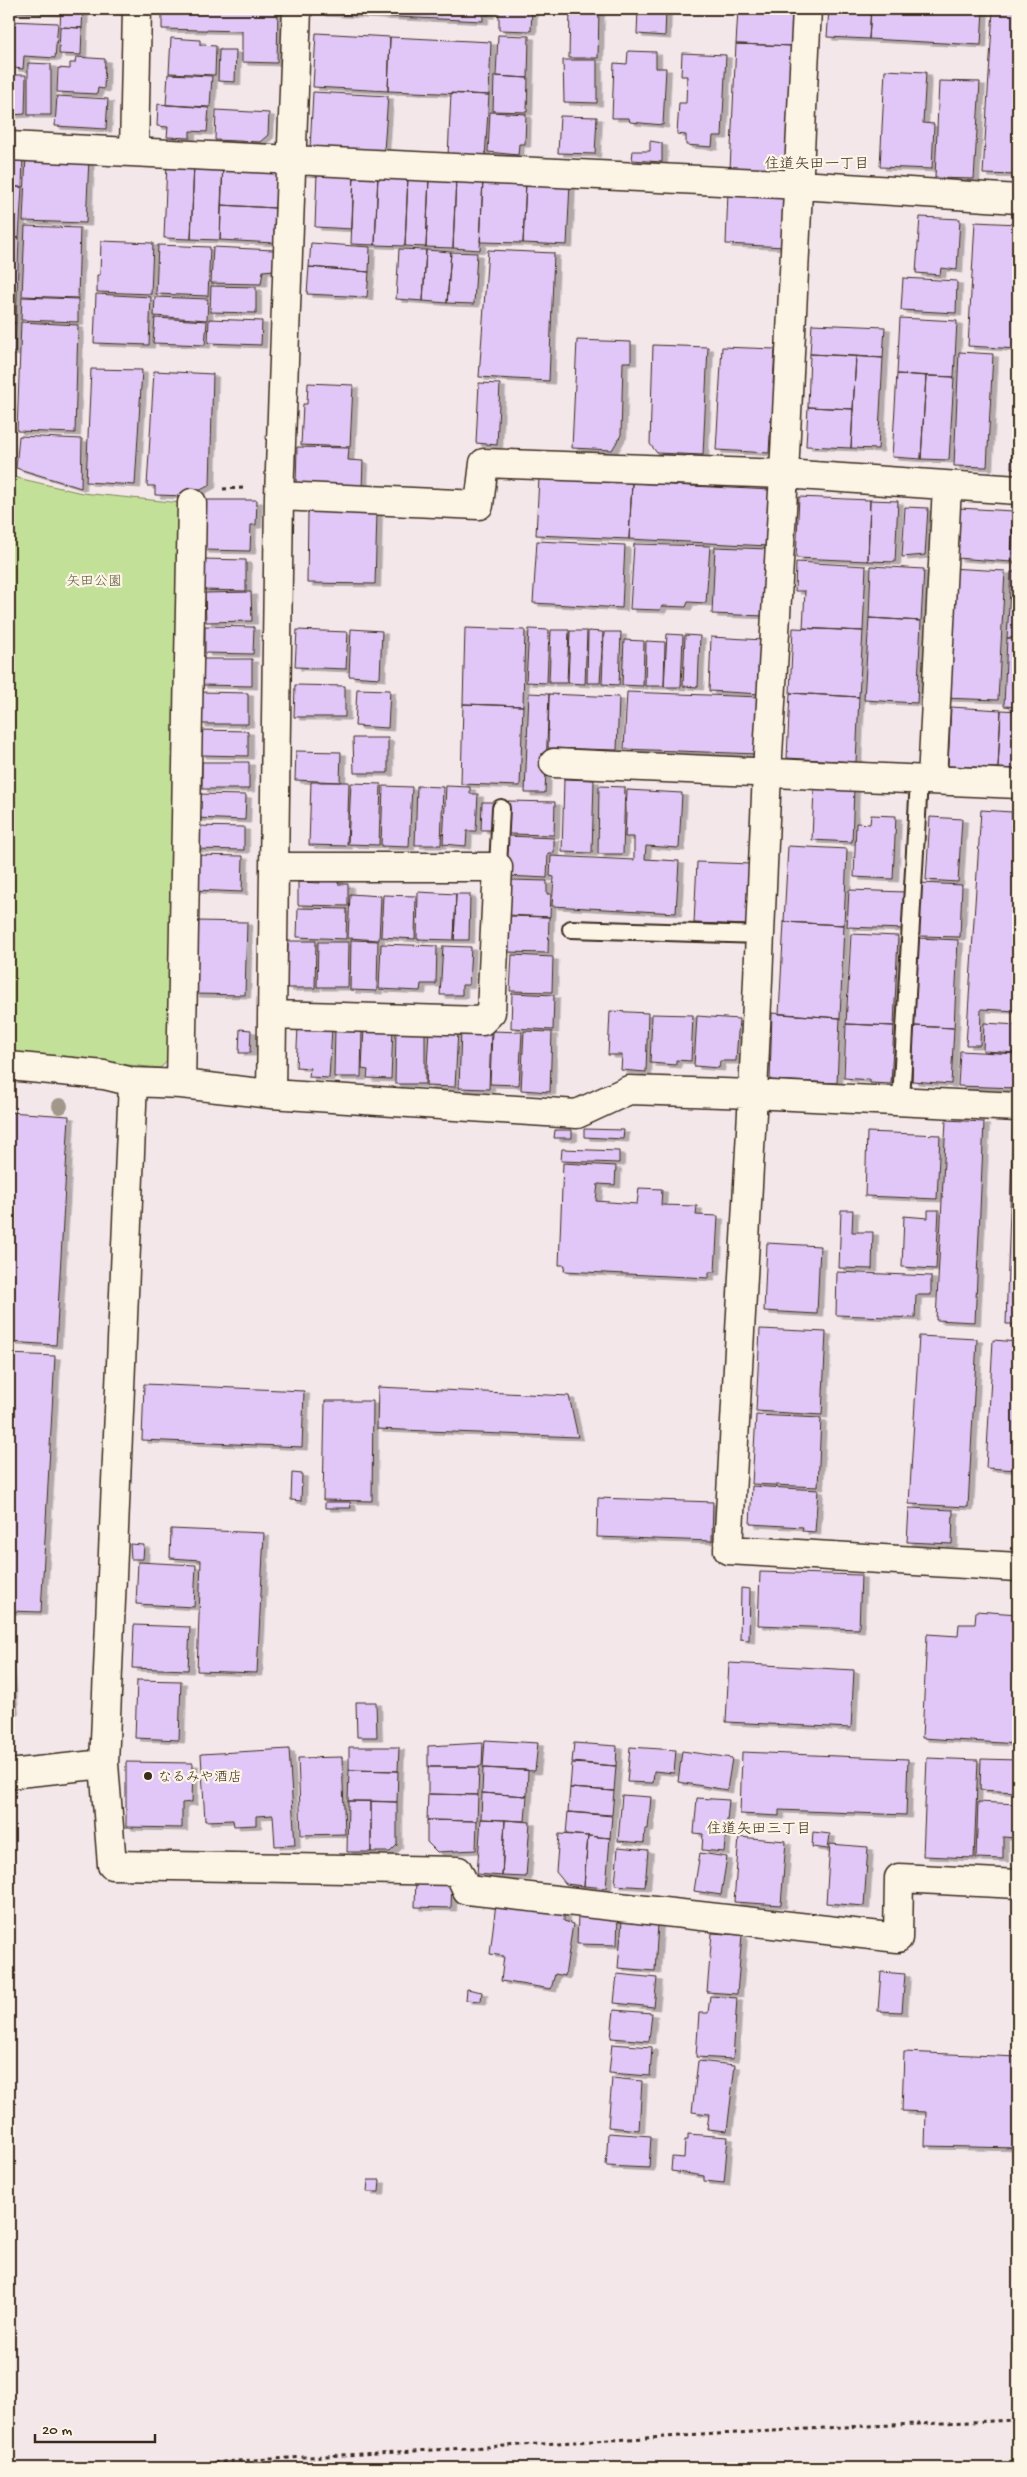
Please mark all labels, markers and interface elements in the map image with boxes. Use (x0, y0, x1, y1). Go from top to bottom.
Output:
district label: 住道矢田一丁目 (764, 155, 870, 174)
park label: 矢田公園 (66, 574, 122, 591)
marker: なるみや酒店 (142, 1770, 154, 1782)
place label: なるみや酒店 (158, 1770, 242, 1787)
district label: 住道矢田三丁目 (706, 1820, 812, 1839)
scale bar (35, 2412, 155, 2444)
text: 20 m (42, 2422, 72, 2440)

